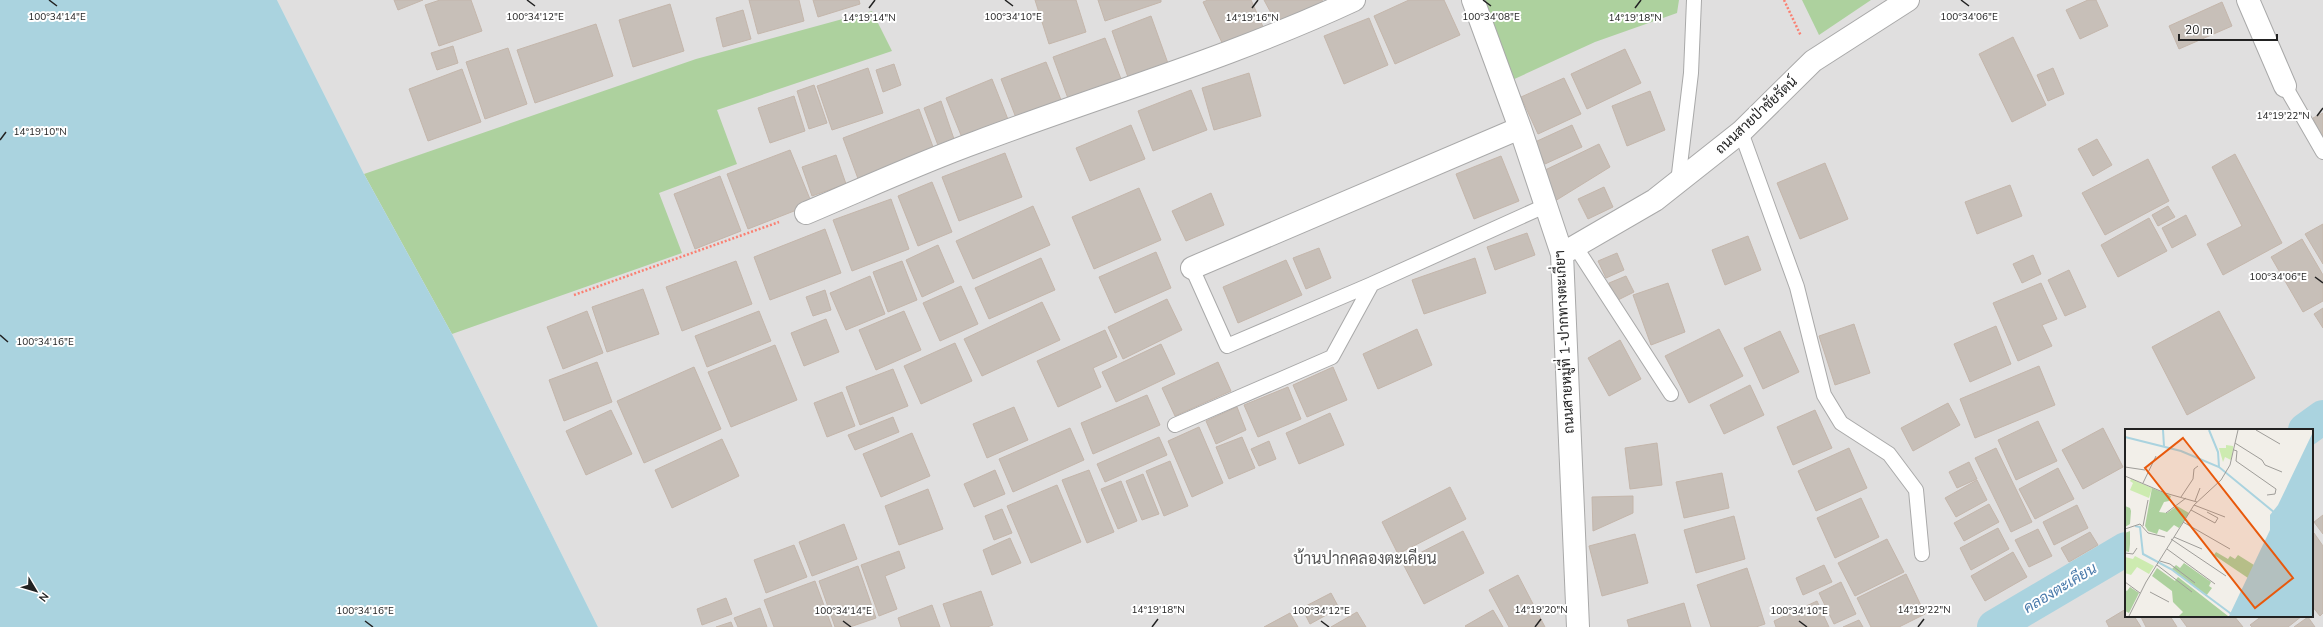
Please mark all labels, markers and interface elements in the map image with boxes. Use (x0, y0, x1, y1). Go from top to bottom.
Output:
text: 100°34'14"E (28, 10, 86, 24)
text: 100°34'12"E (506, 10, 564, 24)
text: 100°34'10"E (984, 10, 1042, 24)
text: 100°34'08"E (1462, 10, 1520, 24)
text: 100°34'06"E (1940, 10, 1998, 24)
text: 14°19'14"N (842, 11, 896, 25)
text: 14°19'16"N (1225, 11, 1279, 25)
text: 14°19'18"N (1608, 11, 1662, 25)
scale bar (2179, 16, 2277, 42)
text: 20 m (2185, 22, 2213, 38)
street label: ถนนสายป่าชัยรัตน์ (1711, 72, 1801, 158)
text: 14°19'22"N (2256, 109, 2310, 123)
text: 14°19'10"N (13, 125, 67, 139)
street label: ถนนสายหมู่ที่ 1-ปากทางตะเกี่ยฯ (1547, 250, 1579, 434)
text: 100°34'06"E (2249, 270, 2307, 284)
text: 100°34'16"E (16, 335, 74, 349)
inset map (2125, 429, 2313, 617)
district label: บ้านปากคลองตะเคียน (1293, 547, 1437, 570)
water label: คลองตะเคียน (2020, 558, 2101, 618)
north arrow (16, 571, 56, 611)
text: N (35, 589, 52, 605)
text: 14°19'18"N (1131, 603, 1185, 617)
text: 14°19'20"N (1514, 603, 1568, 617)
text: 14°19'22"N (1897, 603, 1951, 617)
text: 100°34'16"E (336, 604, 394, 618)
text: 100°34'14"E (814, 604, 872, 618)
text: 100°34'12"E (1292, 604, 1350, 618)
text: 100°34'10"E (1770, 604, 1828, 618)

